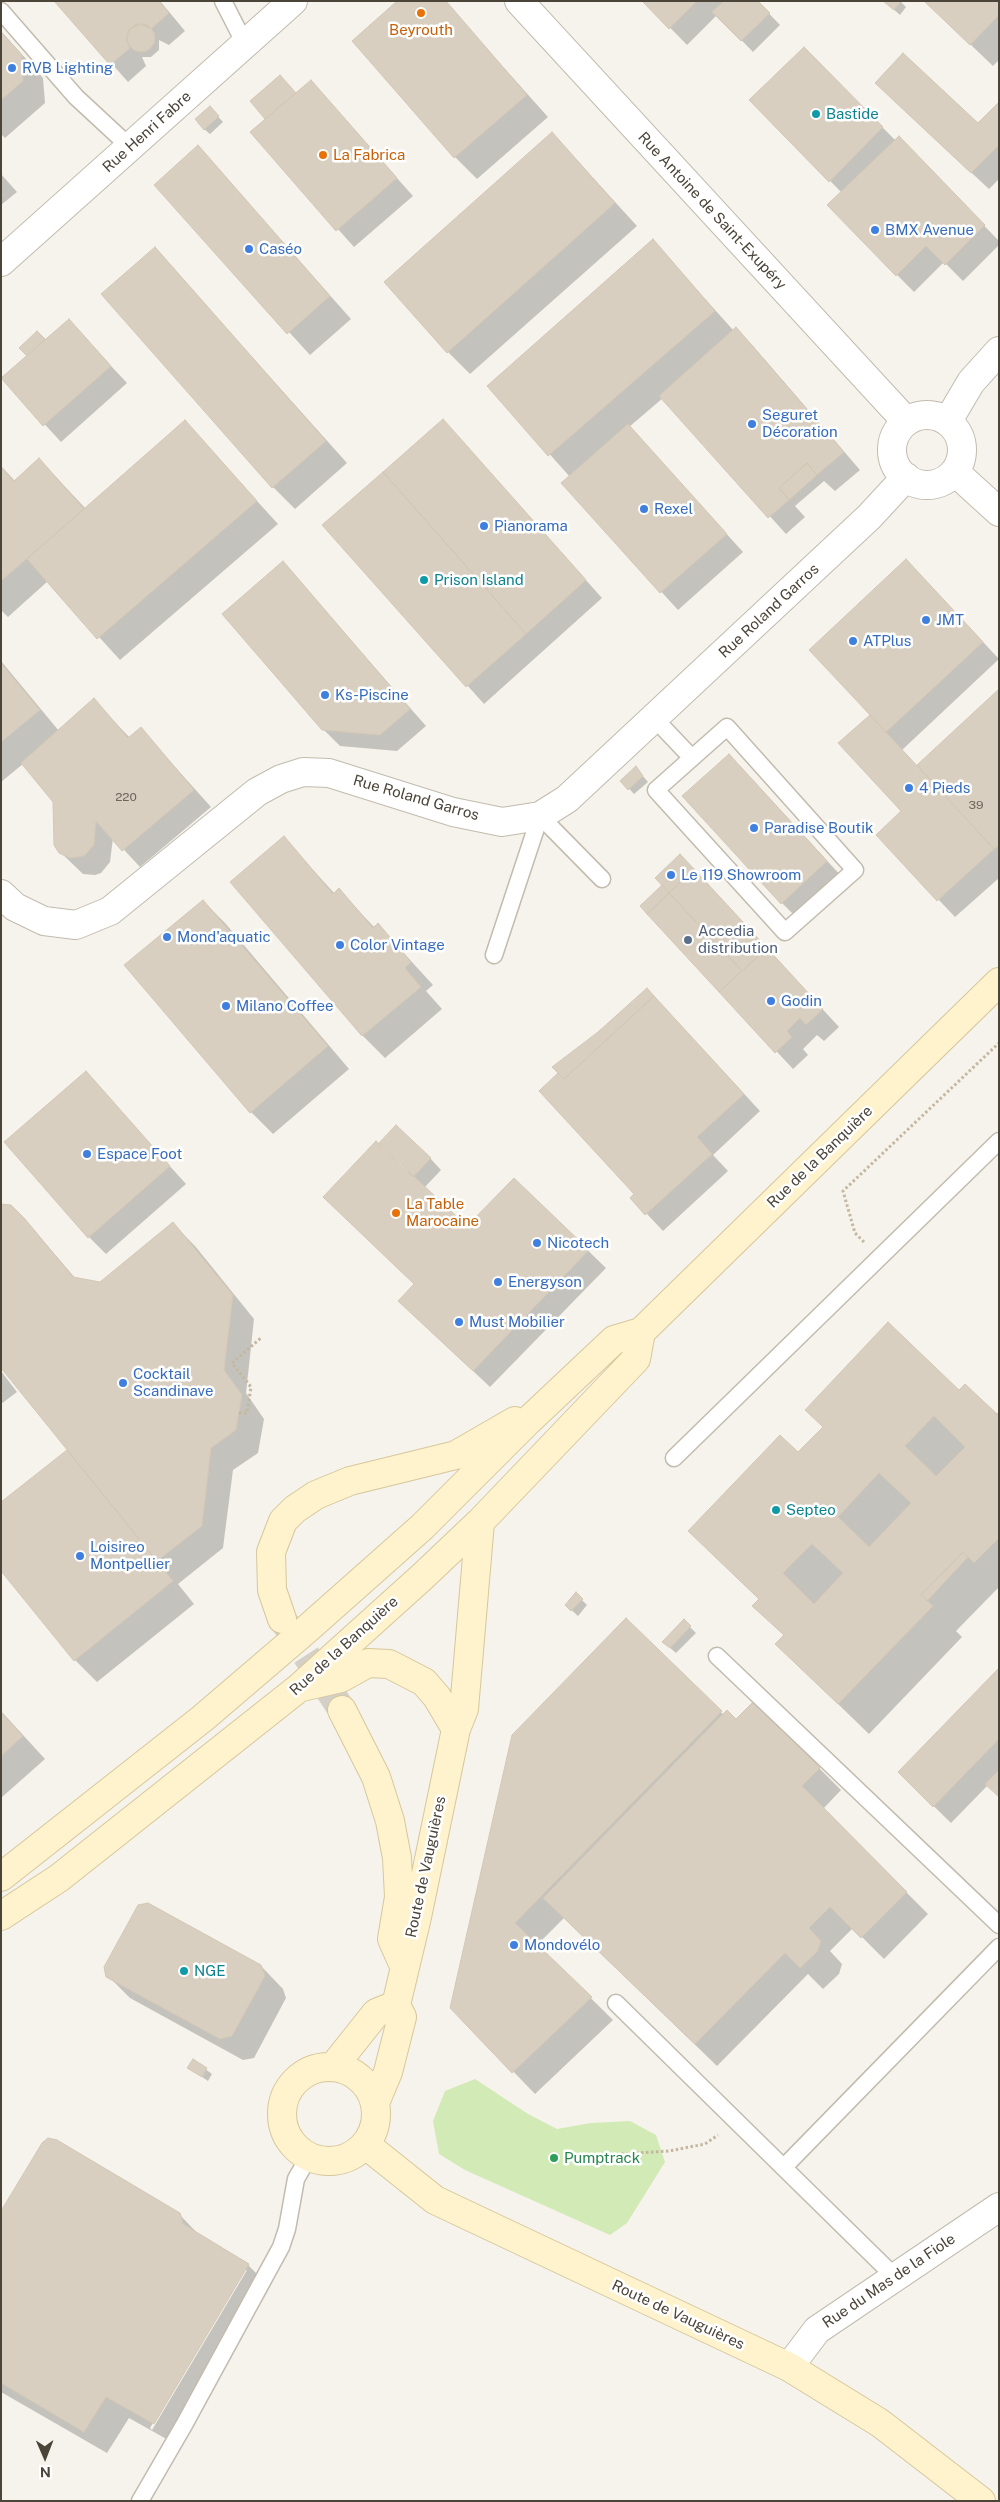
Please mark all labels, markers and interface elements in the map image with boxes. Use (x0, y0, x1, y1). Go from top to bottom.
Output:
marker: Beyrouth (415, 7, 427, 19)
place label: Beyrouth (389, 21, 453, 39)
place label: RVB Lighting (22, 59, 113, 77)
marker: RVB Lighting (6, 62, 18, 74)
street label: Rue Henri Fabre (99, 88, 195, 176)
place label: Bastide (826, 105, 879, 123)
marker: Bastide (810, 108, 822, 120)
street label: Rue Antoine de Saint-Exupéry (634, 128, 790, 294)
place label: La Fabrica (333, 146, 405, 164)
marker: La Fabrica (317, 149, 329, 161)
place label: BMX Avenue (885, 221, 974, 239)
marker: BMX Avenue (869, 224, 881, 236)
place label: Caséo (259, 240, 302, 258)
marker: Caséo (243, 243, 255, 255)
place label: Seguret Décoration (762, 406, 838, 441)
marker: Seguret Décoration (746, 418, 758, 430)
place label: Rexel (654, 500, 693, 518)
marker: Rexel (638, 503, 650, 515)
place label: Pianorama (494, 517, 568, 535)
marker: Pianorama (478, 520, 490, 532)
street label: Rue Roland Garros (715, 560, 823, 662)
place label: Prison Island (434, 571, 524, 589)
marker: Prison Island (418, 574, 430, 586)
place label: JMT (936, 611, 964, 629)
marker: JMT (920, 614, 932, 626)
place label: ATPlus (863, 632, 911, 650)
marker: ATPlus (847, 635, 859, 647)
place label: Ks-Piscine (335, 686, 409, 704)
marker: Ks-Piscine (319, 689, 331, 701)
street label: Rue Roland Garros (351, 771, 481, 825)
place label: 4 Pieds (919, 779, 970, 797)
marker: 4 Pieds (903, 782, 915, 794)
house number: 220 (115, 790, 137, 804)
house number: 39 (969, 798, 983, 812)
place label: Paradise Boutik (764, 819, 873, 837)
marker: Paradise Boutik (748, 822, 760, 834)
place label: Le 119 Showroom (681, 866, 801, 884)
marker: Le 119 Showroom (665, 869, 677, 881)
place label: Accedia distribution (698, 922, 778, 957)
place label: Mond'aquatic (177, 928, 271, 946)
marker: Mond'aquatic (161, 931, 173, 943)
marker: Accedia distribution (682, 934, 694, 946)
place label: Color Vintage (350, 936, 445, 954)
marker: Color Vintage (334, 939, 346, 951)
place label: Godin (781, 992, 822, 1010)
marker: Godin (765, 995, 777, 1007)
place label: Milano Coffee (236, 997, 334, 1015)
marker: Milano Coffee (220, 1000, 232, 1012)
street label: Rue de la Banquière (764, 1102, 876, 1212)
place label: Espace Foot (97, 1145, 182, 1163)
marker: Espace Foot (81, 1148, 93, 1160)
place label: La Table Marocaine (406, 1195, 479, 1230)
marker: La Table Marocaine (390, 1207, 402, 1219)
place label: Nicotech (547, 1234, 609, 1252)
marker: Nicotech (531, 1237, 543, 1249)
place label: Energyson (508, 1273, 582, 1291)
marker: Energyson (492, 1276, 504, 1288)
place label: Must Mobilier (469, 1313, 565, 1331)
marker: Must Mobilier (453, 1316, 465, 1328)
place label: Cocktail Scandinave (133, 1365, 213, 1400)
marker: Cocktail Scandinave (117, 1377, 129, 1389)
place label: Septeo (786, 1501, 836, 1519)
marker: Septeo (770, 1504, 782, 1516)
place label: Loisireo Montpellier (90, 1538, 170, 1573)
marker: Loisireo Montpellier (74, 1550, 86, 1562)
street label: Rue de la Banquière (286, 1593, 402, 1699)
street label: Route de Vauguières (402, 1795, 450, 1939)
place label: Mondovélo (524, 1936, 600, 1954)
marker: Mondovélo (508, 1939, 520, 1951)
place label: NGE (194, 1962, 226, 1980)
marker: NGE (178, 1965, 190, 1977)
place label: Pumptrack (564, 2149, 640, 2167)
marker: Pumptrack (548, 2152, 560, 2164)
street label: Rue du Mas de la Fiole (819, 2230, 959, 2332)
street label: Route de Vauguières (609, 2276, 747, 2354)
north arrow (20, 2432, 70, 2482)
text: N (40, 2464, 51, 2480)

